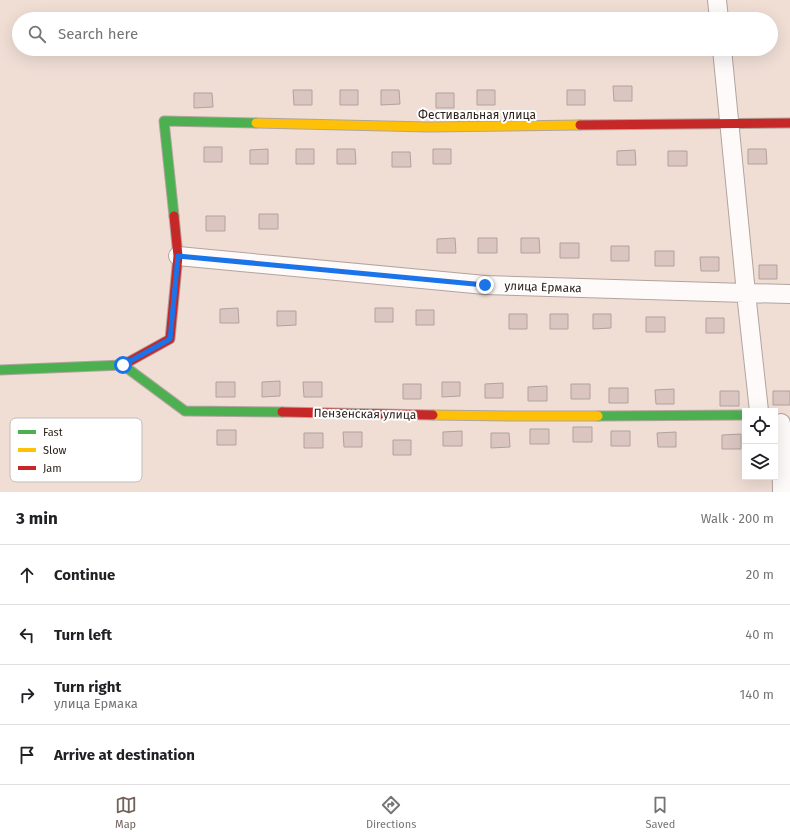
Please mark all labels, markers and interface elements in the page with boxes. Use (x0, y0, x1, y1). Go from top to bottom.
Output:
search box (12, 12, 778, 56)
icon: search (26, 23, 48, 45)
text: Search here (58, 25, 138, 43)
street label: Фестивальная улица (418, 108, 536, 122)
route end (476, 276, 494, 294)
street label: улица Ермака (504, 279, 582, 295)
route start (114, 356, 132, 374)
street label: Пензенская улица (313, 406, 417, 422)
map controls (742, 408, 778, 480)
button: locate (742, 408, 778, 444)
legend (10, 418, 142, 482)
text: Fast (43, 426, 63, 439)
text: Slow (43, 444, 67, 457)
button: layers (742, 444, 778, 480)
text: Jam (43, 462, 62, 475)
text: 3 min (16, 508, 58, 529)
text: Walk · 200 m (701, 511, 774, 526)
icon: ahead (16, 564, 38, 586)
text: Continue (54, 566, 115, 584)
text: 20 m (746, 567, 774, 582)
icon: left (16, 624, 38, 646)
text: Turn left (54, 626, 112, 644)
text: 40 m (745, 627, 774, 642)
text: Turn right (54, 678, 121, 696)
icon: right (16, 684, 38, 706)
text: 140 m (740, 687, 774, 702)
text: улица Ермака (54, 696, 138, 711)
icon: arrive (16, 744, 38, 766)
text: Arrive at destination (54, 746, 195, 764)
tab: Map (115, 794, 137, 831)
tab: Directions (366, 794, 416, 831)
tab: Saved (646, 794, 675, 831)

